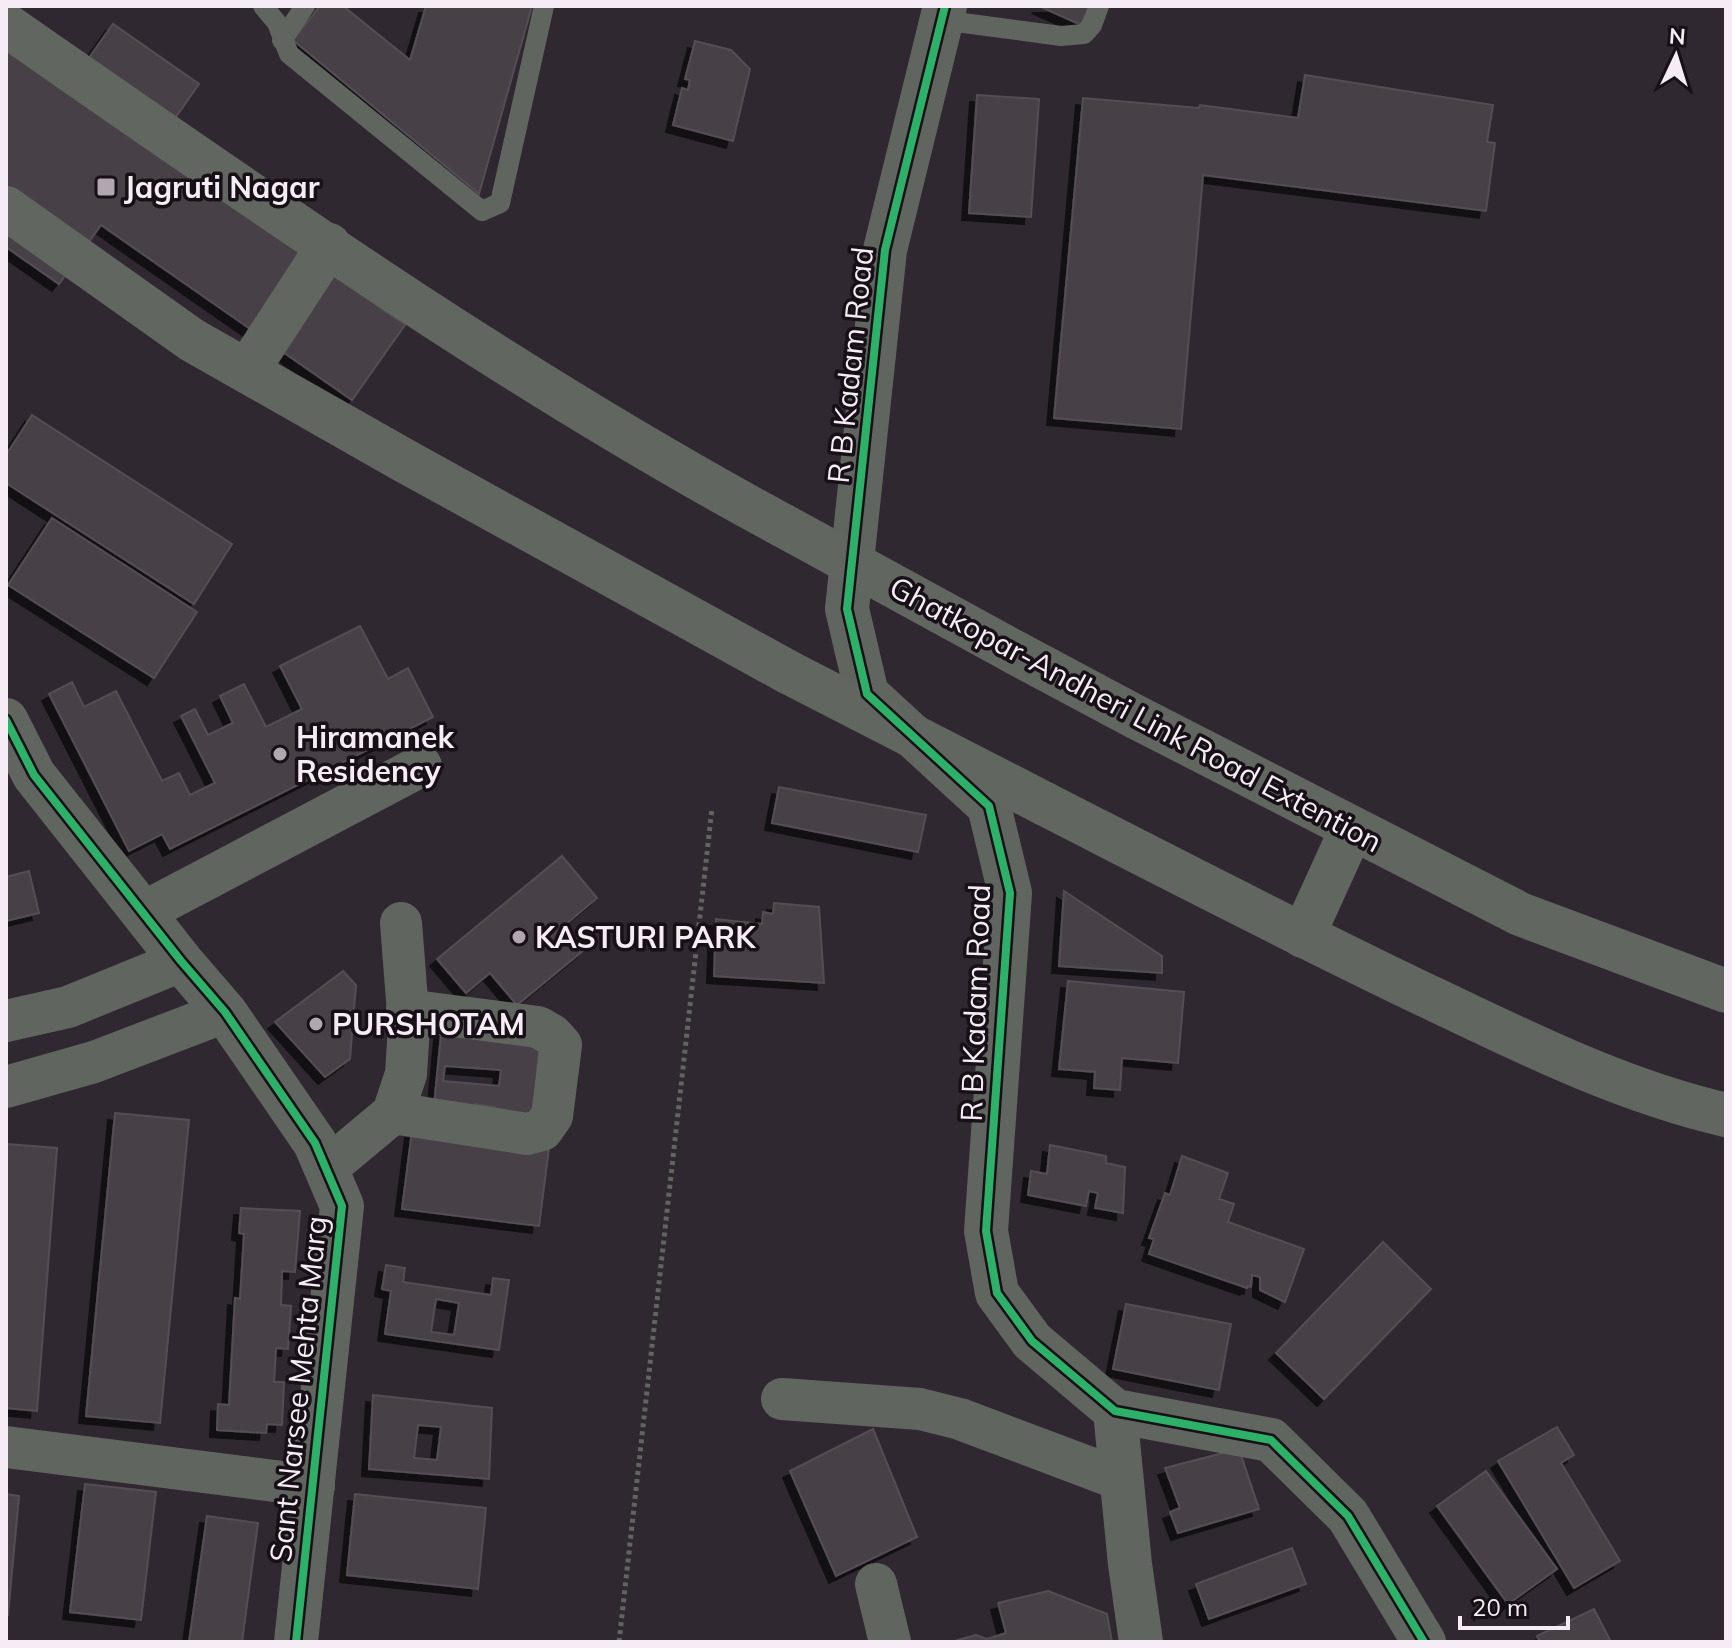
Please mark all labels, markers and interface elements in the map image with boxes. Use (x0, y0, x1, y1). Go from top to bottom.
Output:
north arrow (1636, 16, 1716, 96)
text: N (1668, 22, 1687, 51)
place label: Jagruti Nagar (124, 168, 320, 206)
marker: Jagruti Nagar (95, 176, 117, 198)
street label: R B Kadam Road (819, 245, 881, 485)
street label: Ghatkopar-Andheri Link Road Extention (883, 568, 1389, 860)
place label: Hiramanek Residency (296, 718, 455, 790)
marker: Hiramanek Residency (271, 745, 289, 763)
street label: R B Kadam Road (952, 884, 998, 1122)
place label: KASTURI PARK (535, 918, 756, 956)
marker: KASTURI PARK (510, 928, 528, 946)
place label: PURSHOTAM (332, 1005, 525, 1043)
marker: PURSHOTAM (307, 1015, 325, 1033)
street label: Sant Narsee Mehta Marg (261, 1214, 335, 1564)
scale bar (1460, 1580, 1568, 1630)
text: 20 m (1472, 1592, 1528, 1622)

